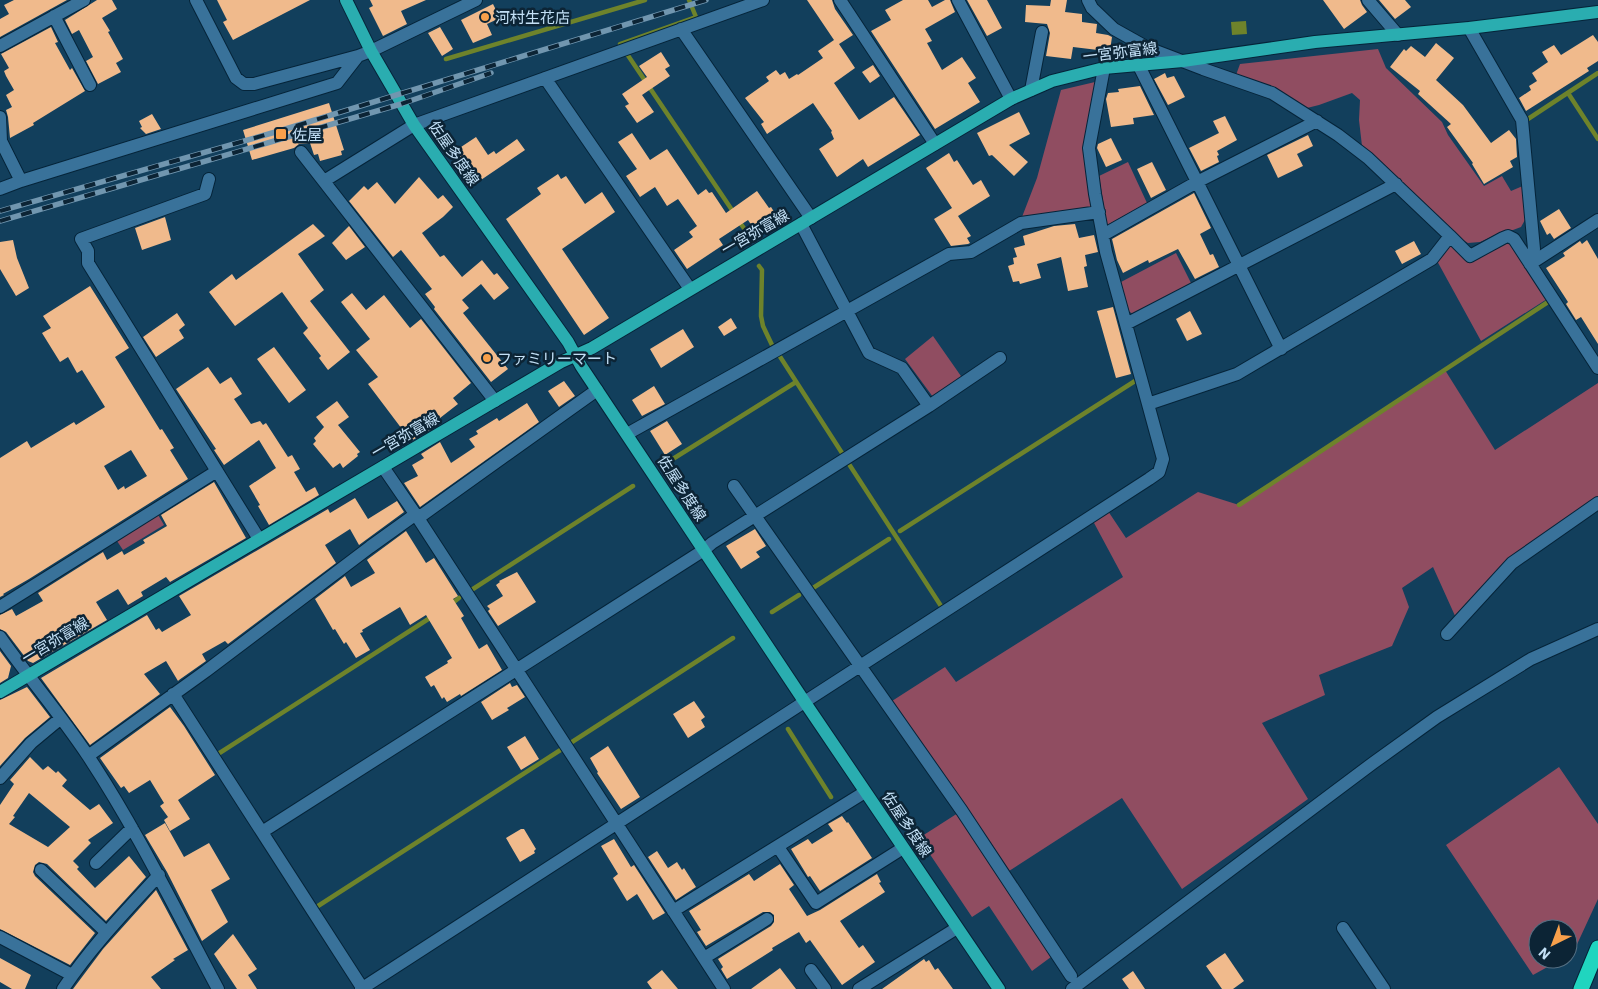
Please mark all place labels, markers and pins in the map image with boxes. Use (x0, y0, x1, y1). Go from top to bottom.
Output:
place label: 河村生花店 (495, 8, 570, 27)
marker: 河村生花店 (479, 11, 491, 23)
place label: 佐屋 (292, 125, 322, 144)
marker: 佐屋 (274, 127, 288, 141)
place label: ファミリーマート (497, 349, 617, 368)
marker: ファミリーマート (481, 352, 493, 364)

